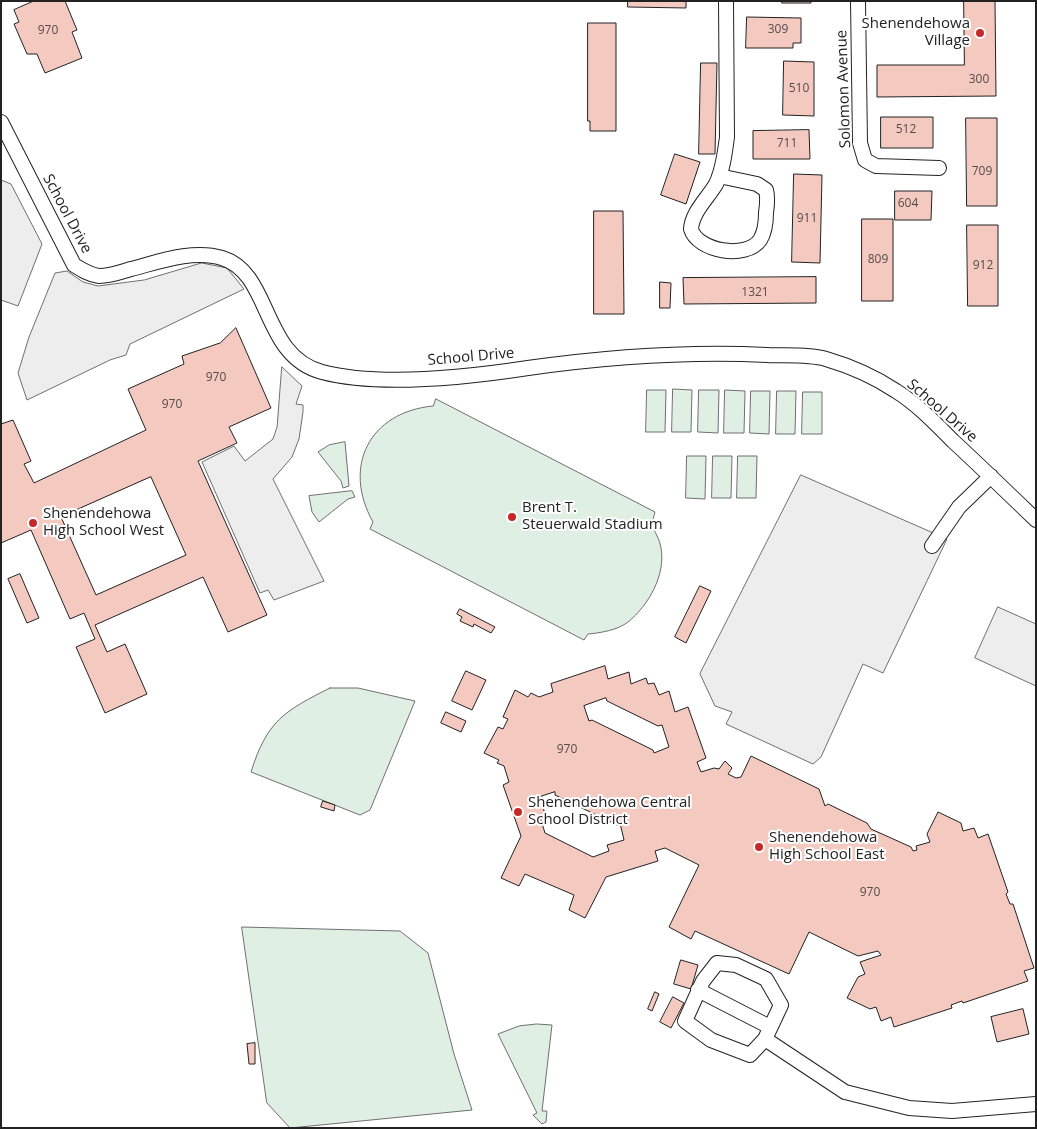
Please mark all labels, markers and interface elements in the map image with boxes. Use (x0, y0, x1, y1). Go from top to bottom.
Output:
place label: Shenendehowa Village (862, 15, 970, 50)
house number: 309 (768, 23, 788, 37)
house number: 970 (38, 24, 58, 38)
marker: Shenendehowa Village (974, 27, 986, 39)
street label: Solomon Avenue (833, 30, 855, 148)
house number: 300 (969, 73, 989, 87)
house number: 510 (789, 82, 809, 96)
house number: 512 (896, 123, 916, 137)
house number: 711 (777, 137, 797, 151)
house number: 709 (972, 165, 992, 179)
street label: School Drive (39, 171, 95, 257)
house number: 604 (898, 197, 918, 211)
house number: 911 (797, 212, 817, 226)
house number: 809 (868, 253, 888, 267)
house number: 912 (973, 259, 993, 273)
house number: 1321 (741, 286, 769, 300)
street label: School Drive (427, 344, 515, 370)
house number: 970 (206, 371, 226, 385)
street label: School Drive (903, 376, 981, 446)
house number: 970 (162, 398, 182, 412)
place label: Brent T. Steuerwald Stadium (522, 499, 663, 534)
place label: Shenendehowa High School West (43, 505, 164, 540)
marker: Brent T. Steuerwald Stadium (506, 511, 518, 523)
marker: Shenendehowa High School West (27, 517, 39, 529)
house number: 970 (557, 743, 577, 757)
place label: Shenendehowa Central School District (528, 794, 691, 829)
marker: Shenendehowa Central School District (512, 806, 524, 818)
place label: Shenendehowa High School East (769, 829, 885, 864)
marker: Shenendehowa High School East (753, 841, 765, 853)
house number: 970 (860, 886, 880, 900)

